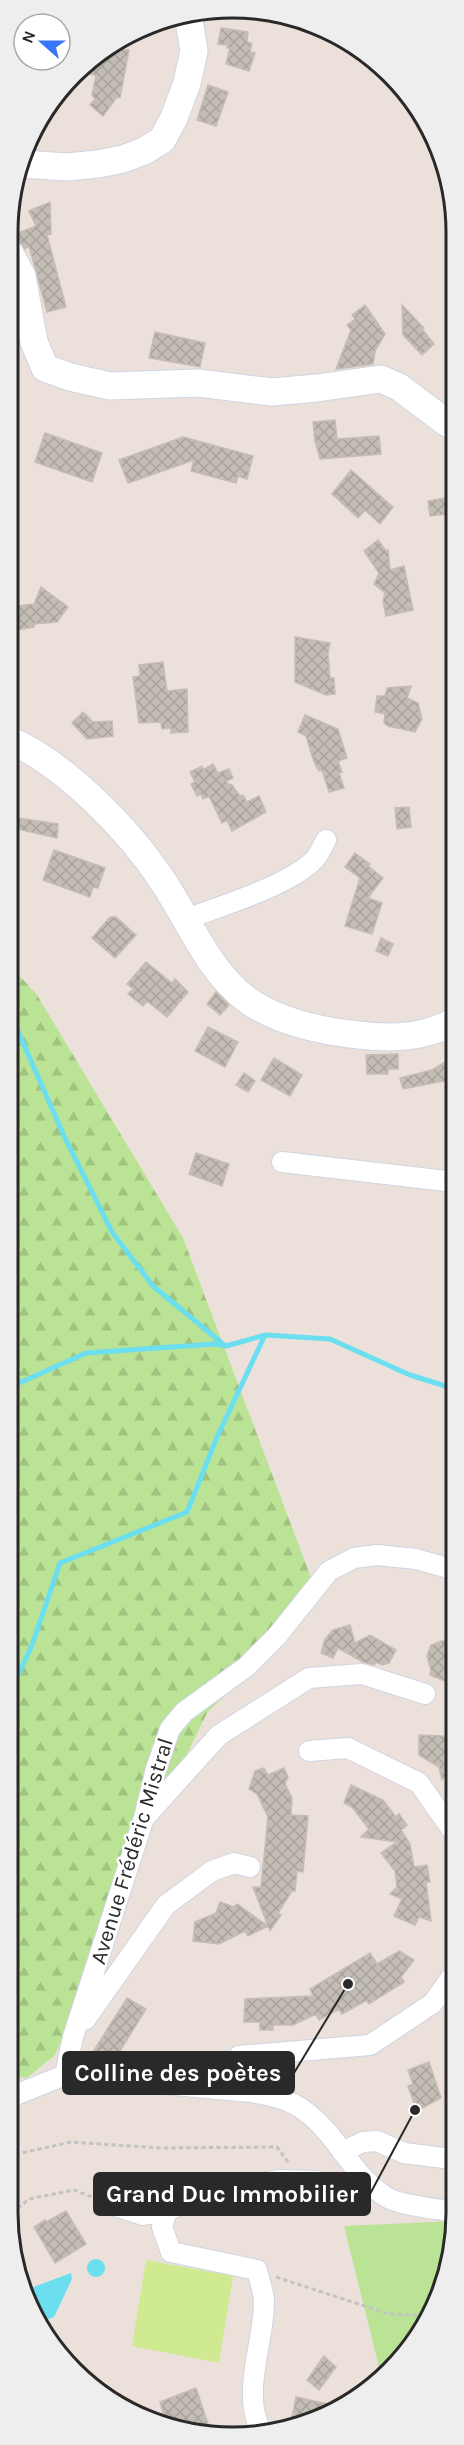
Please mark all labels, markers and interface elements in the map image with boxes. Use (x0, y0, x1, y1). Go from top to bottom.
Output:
north arrow (12, 12, 72, 72)
text: N (18, 28, 39, 46)
street label: Avenue Frédéric Mistral (85, 1735, 179, 1967)
callout: Colline des poètes (63, 2052, 294, 2094)
text: Colline des poètes (74, 2059, 282, 2087)
callout: Grand Duc Immobilier (94, 2173, 370, 2215)
text: Grand Duc Immobilier (106, 2180, 359, 2208)

